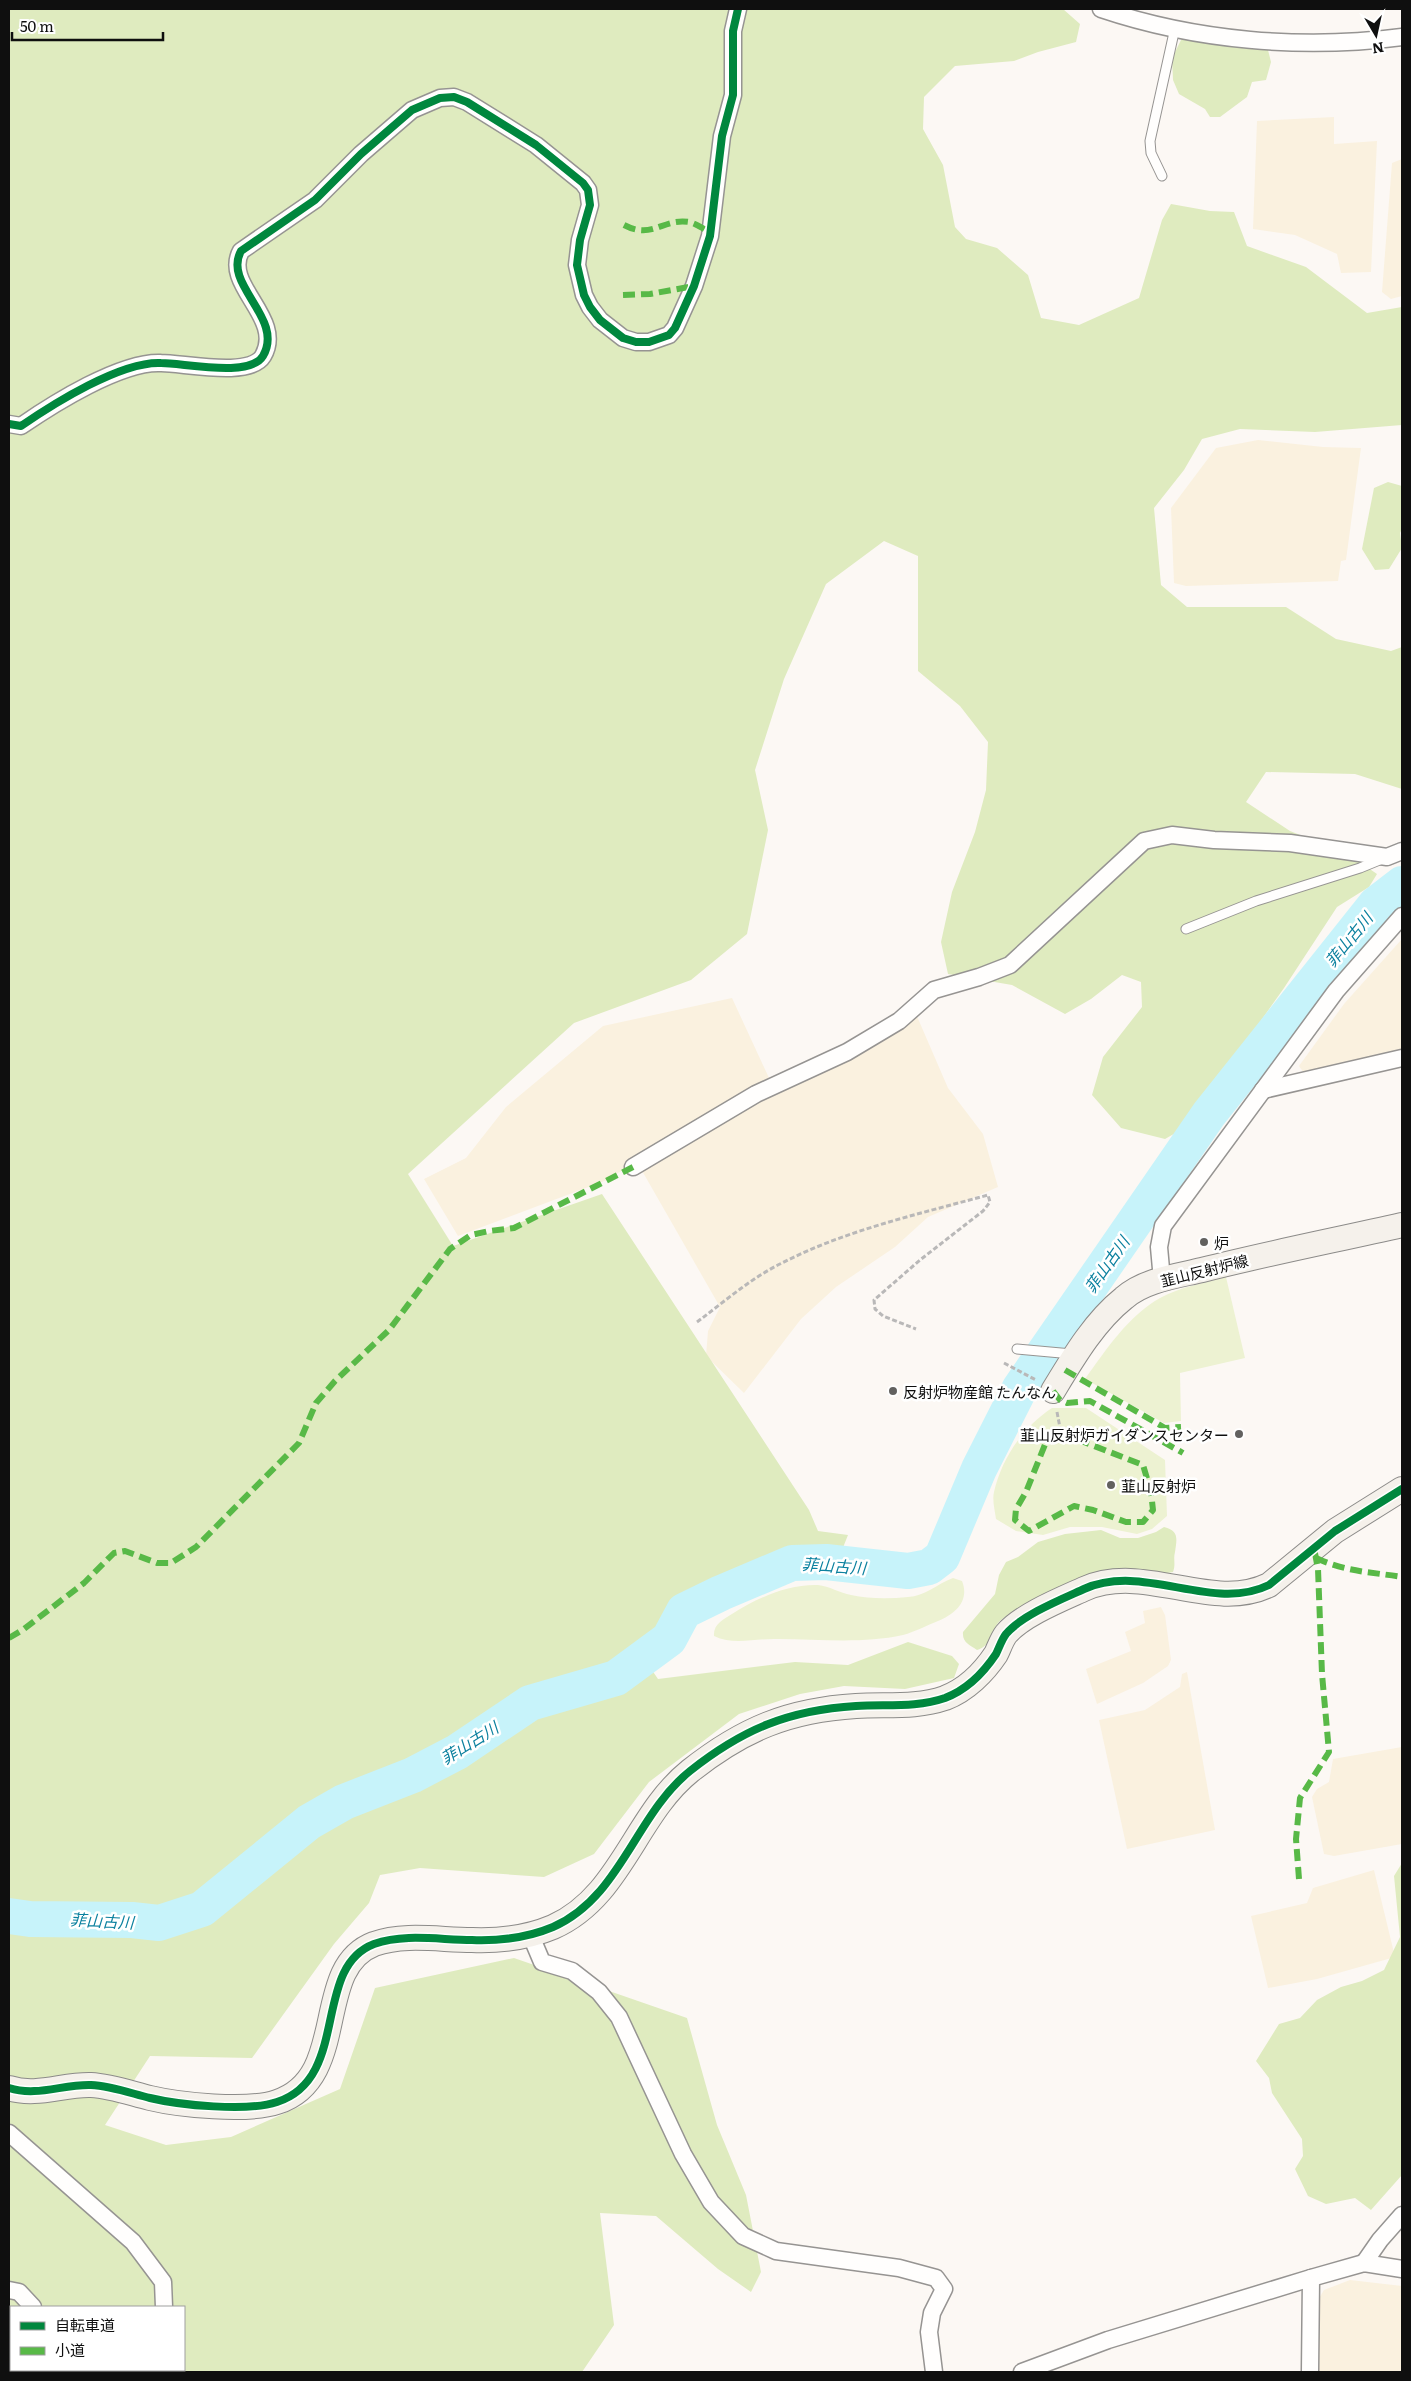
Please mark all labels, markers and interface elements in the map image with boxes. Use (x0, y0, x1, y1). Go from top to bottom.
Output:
scale bar (12, 10, 164, 42)
north arrow (1351, 10, 1401, 60)
text: 50 m (20, 14, 54, 37)
text: N (1371, 38, 1386, 60)
water label: 菲山古川 (1319, 905, 1379, 971)
water label: 菲山古川 (1078, 1229, 1135, 1297)
place label: 炉 (1214, 1231, 1229, 1254)
marker: 炉 (1198, 1236, 1210, 1248)
street label: 韮山反射炉線 (1158, 1248, 1250, 1292)
place label: 反射炉物産館 たんなん (903, 1380, 1056, 1403)
marker: 反射炉物産館 たんなん (887, 1385, 899, 1397)
place label: 韮山反射炉ガイダンスセンター (1020, 1423, 1229, 1446)
marker: 韮山反射炉ガイダンスセンター (1233, 1428, 1245, 1440)
place label: 韮山反射炉 (1121, 1474, 1196, 1497)
marker: 韮山反射炉 (1105, 1479, 1117, 1491)
water label: 菲山古川 (801, 1551, 869, 1579)
water label: 菲山古川 (435, 1714, 504, 1769)
water label: 菲山古川 (69, 1906, 137, 1934)
legend (10, 2306, 185, 2371)
text: 自転車道 (55, 2313, 115, 2336)
text: 小道 (55, 2338, 85, 2361)

